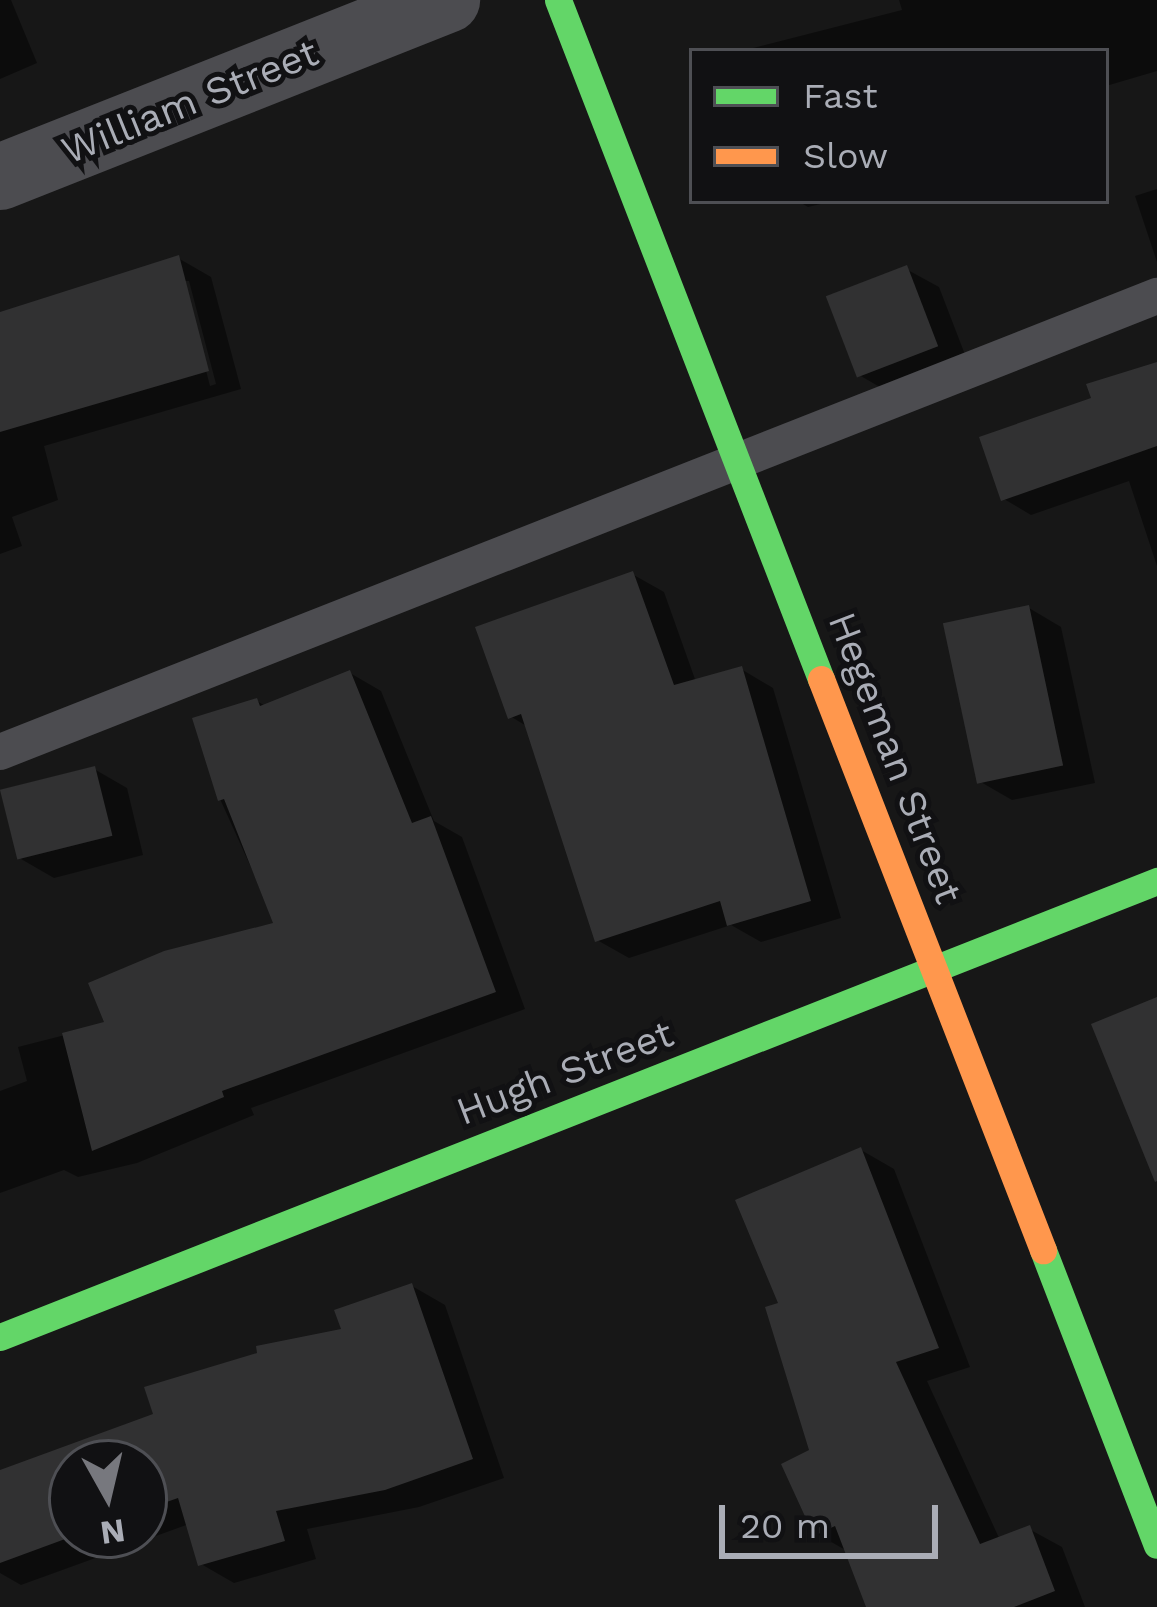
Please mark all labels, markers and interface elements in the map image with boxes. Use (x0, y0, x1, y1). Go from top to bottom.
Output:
street label: William Street (55, 29, 325, 175)
legend (689, 48, 1109, 204)
text: Fast (803, 75, 878, 117)
text: Slow (803, 135, 888, 177)
street label: Hegeman Street (818, 606, 972, 910)
street label: Hugh Street (450, 1010, 680, 1136)
north arrow (48, 1439, 168, 1559)
scale bar (725, 1481, 944, 1555)
text: 20 m (740, 1505, 830, 1547)
text: N (98, 1511, 127, 1553)

